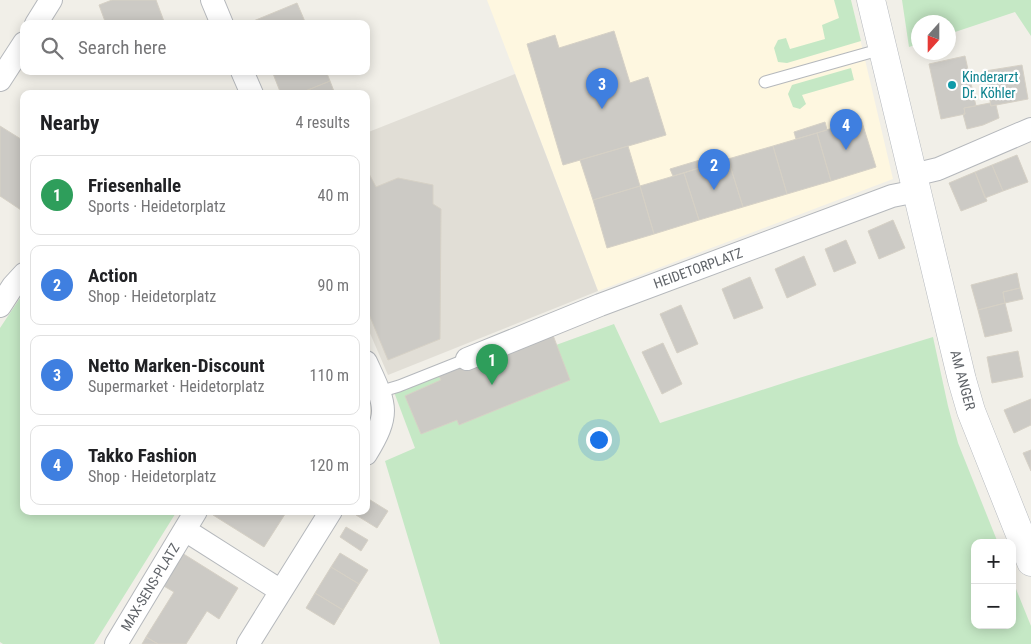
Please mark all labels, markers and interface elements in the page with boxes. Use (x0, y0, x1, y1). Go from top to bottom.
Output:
north arrow (911, 15, 956, 60)
search box (20, 20, 370, 75)
icon: search (38, 34, 66, 62)
text: Search here (78, 36, 166, 59)
pin: 3 (586, 68, 618, 109)
place label: Kinderarzt Dr. Köhler (962, 69, 1018, 101)
marker: Kinderarzt Dr. Köhler (946, 79, 958, 91)
pin: 4 (830, 109, 862, 150)
text: Nearby (40, 111, 99, 135)
text: 4 results (295, 113, 350, 132)
pin: 2 (698, 149, 730, 190)
text: Friesenhalle (88, 174, 181, 197)
text: 1 (53, 186, 61, 205)
text: 40 m (317, 186, 349, 205)
text: Sports · Heidetorplatz (88, 197, 226, 216)
street label: HEIDETORPLATZ (651, 244, 745, 292)
text: Action (88, 264, 138, 287)
text: 2 (53, 276, 61, 295)
text: 90 m (317, 276, 349, 295)
text: Shop · Heidetorplatz (88, 287, 216, 306)
pin: 1 (476, 344, 508, 385)
street label: AM ANGER (947, 348, 979, 412)
text: Netto Marken-Discount (88, 354, 265, 377)
text: 3 (53, 366, 61, 385)
text: 110 m (310, 366, 349, 385)
text: Supermarket · Heidetorplatz (88, 377, 264, 396)
your location (586, 427, 612, 453)
text: Takko Fashion (88, 444, 197, 467)
text: 4 (53, 456, 61, 475)
text: 120 m (310, 456, 349, 475)
text: Shop · Heidetorplatz (88, 467, 216, 486)
map controls (971, 539, 1016, 629)
button: + (971, 539, 1016, 584)
street label: MAX-SENS-PLATZ (117, 540, 183, 634)
button: − (971, 584, 1016, 629)

